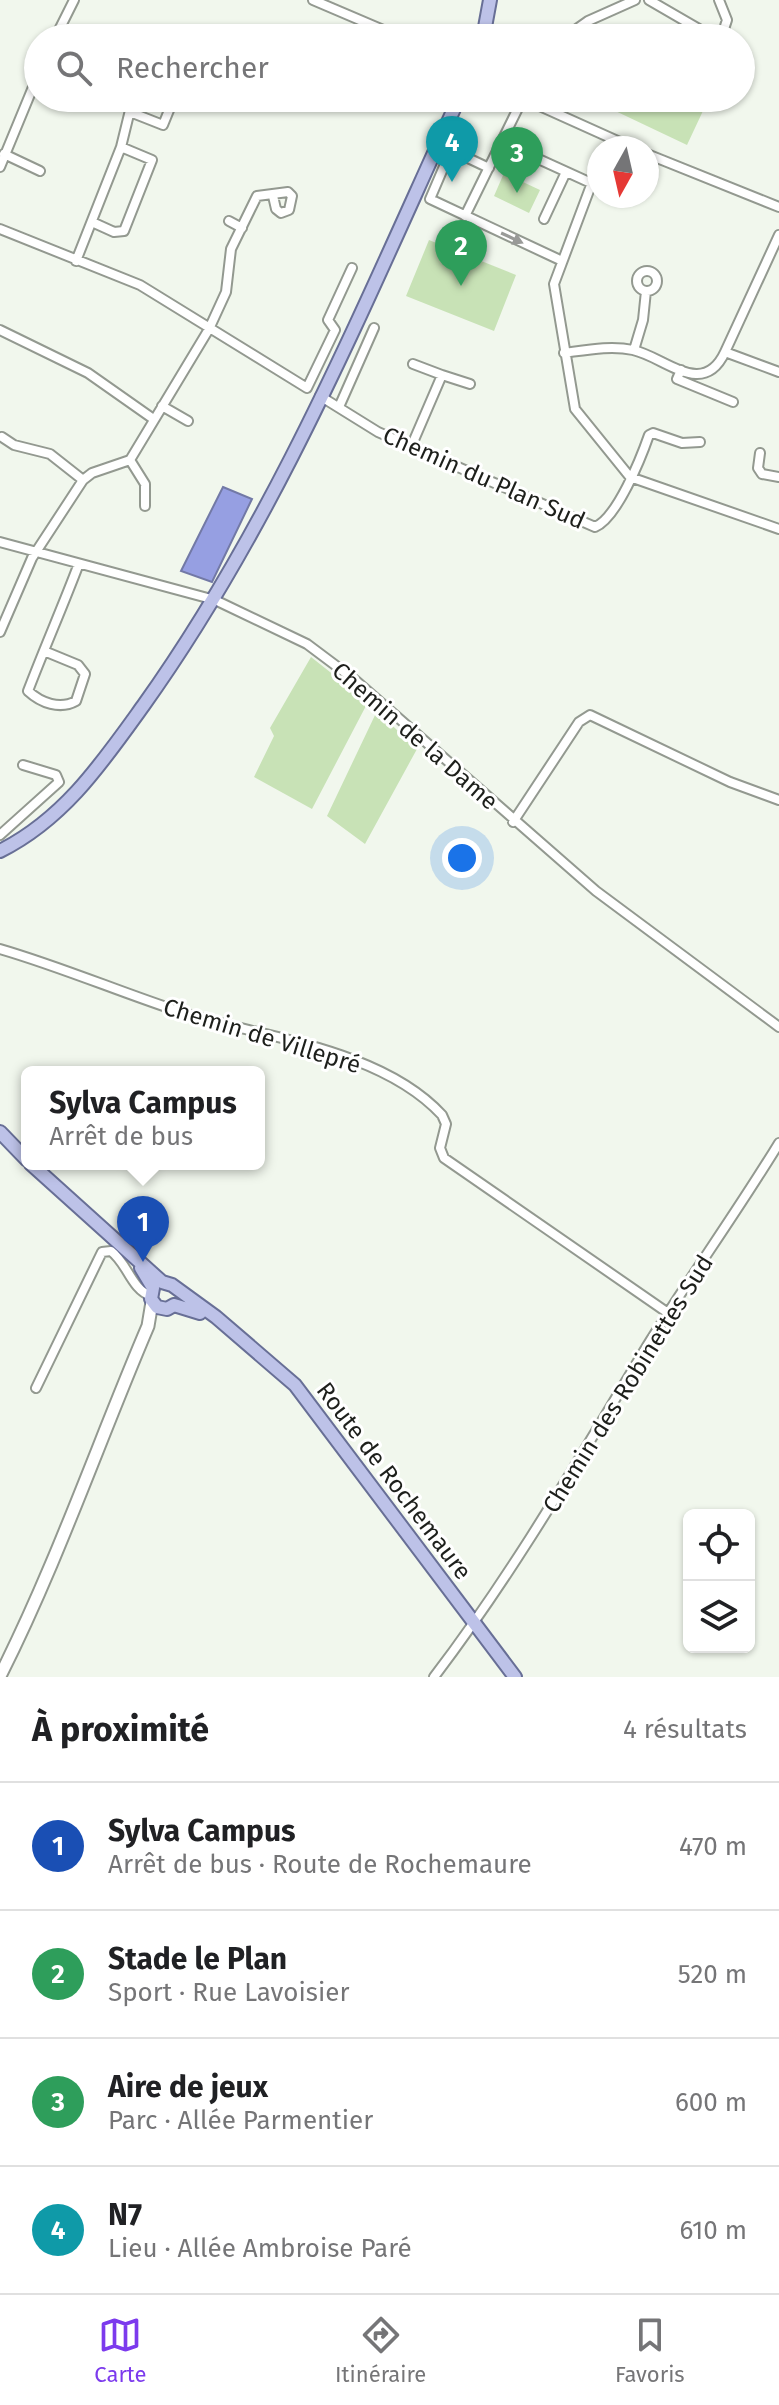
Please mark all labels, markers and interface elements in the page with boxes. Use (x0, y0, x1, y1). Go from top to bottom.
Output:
search box (24, 24, 755, 112)
icon: search (52, 46, 96, 90)
text: Rechercher (116, 50, 269, 86)
pin: 4 (426, 116, 478, 182)
pin: 3 (491, 127, 543, 193)
north arrow (587, 136, 659, 208)
pin: 2 (435, 220, 487, 286)
one-way arrow (501, 231, 524, 245)
street label: Chemin du Plan Sud (379, 421, 589, 535)
street label: Chemin de la Dame (327, 656, 503, 816)
your location (442, 838, 482, 878)
street label: Chemin de Villepré (160, 993, 364, 1079)
popup (21, 1066, 265, 1170)
text: Sylva Campus (49, 1085, 237, 1121)
text: Arrêt de bus (49, 1121, 193, 1152)
pin: 1 (117, 1196, 169, 1262)
street label: Chemin des Robinettes Sud (537, 1250, 719, 1518)
street label: Route de Rochemaure (311, 1377, 477, 1585)
map controls (683, 1509, 755, 1653)
button: locate (683, 1509, 755, 1581)
button: layers (683, 1581, 755, 1653)
text: À proximité (32, 1709, 209, 1750)
text: 4 résultats (623, 1714, 747, 1745)
text: Sylva Campus (108, 1813, 296, 1849)
text: 1 (52, 1831, 64, 1862)
text: 470 m (679, 1831, 747, 1862)
text: Arrêt de bus · Route de Rochemaure (108, 1849, 532, 1880)
text: Stade le Plan (108, 1941, 287, 1977)
text: 2 (51, 1959, 65, 1990)
text: 520 m (678, 1959, 747, 1990)
text: Sport · Rue Lavoisier (108, 1977, 350, 2008)
text: Aire de jeux (108, 2069, 268, 2105)
text: 3 (51, 2087, 65, 2118)
text: 600 m (675, 2087, 747, 2118)
text: Parc · Allée Parmentier (108, 2105, 373, 2136)
text: N7 (108, 2197, 142, 2233)
text: 4 (51, 2215, 65, 2246)
text: 610 m (679, 2215, 747, 2246)
text: Lieu · Allée Ambroise Paré (108, 2233, 412, 2264)
tab: Carte (94, 2313, 146, 2388)
tab: Itinéraire (335, 2313, 426, 2388)
tab: Favoris (615, 2313, 685, 2388)

